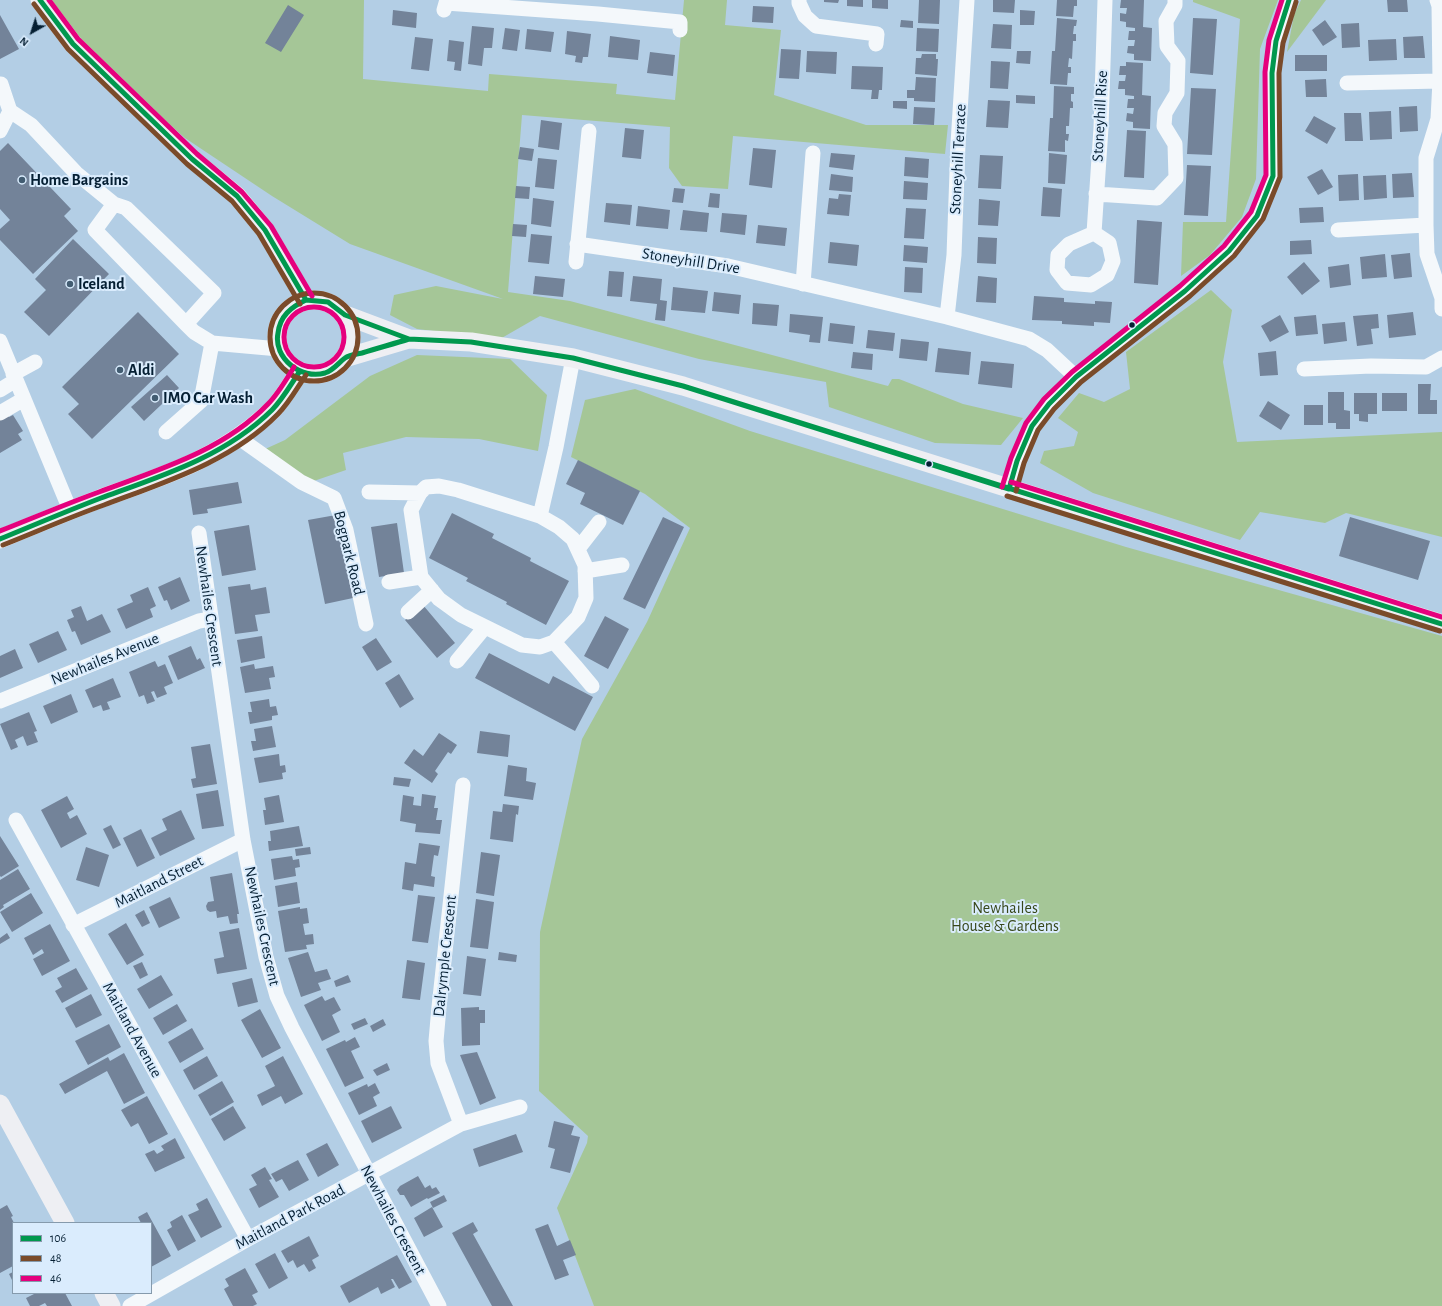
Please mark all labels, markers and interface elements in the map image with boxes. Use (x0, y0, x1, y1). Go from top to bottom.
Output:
north arrow (12, 12, 52, 52)
text: N (18, 35, 31, 48)
street label: Stoneyhill Rise (1088, 70, 1112, 162)
street label: Stoneyhill Terrace (946, 103, 970, 215)
place label: Home Bargains (30, 170, 128, 190)
marker: Home Bargains (17, 175, 27, 185)
street label: Stoneyhill Drive (641, 244, 741, 278)
place label: Iceland (78, 274, 125, 294)
marker: Iceland (65, 279, 75, 289)
unlabelled marker (1127, 320, 1137, 330)
place label: Aldi (128, 360, 155, 380)
marker: Aldi (115, 365, 125, 375)
place label: IMO Car Wash (163, 388, 253, 408)
marker: IMO Car Wash (150, 393, 160, 403)
unlabelled marker (924, 459, 934, 469)
street label: Bogpark Road (329, 509, 369, 597)
street label: Newhailes Crescent (191, 544, 227, 668)
street label: Newhailes Avenue (48, 629, 162, 689)
street label: Maitland Street (111, 851, 207, 913)
street label: Newhailes Crescent (240, 865, 284, 987)
street label: Dalrymple Crescent (429, 894, 461, 1018)
park label: Newhailes House & Gardens (951, 898, 1059, 936)
street label: Maitland Avenue (98, 979, 166, 1081)
street label: Newhailes Crescent (356, 1162, 430, 1278)
street label: Maitland Park Road (232, 1180, 348, 1254)
legend (12, 1222, 152, 1294)
text: 106 (50, 1232, 66, 1244)
text: 48 (50, 1252, 61, 1264)
text: 46 (50, 1272, 61, 1284)

